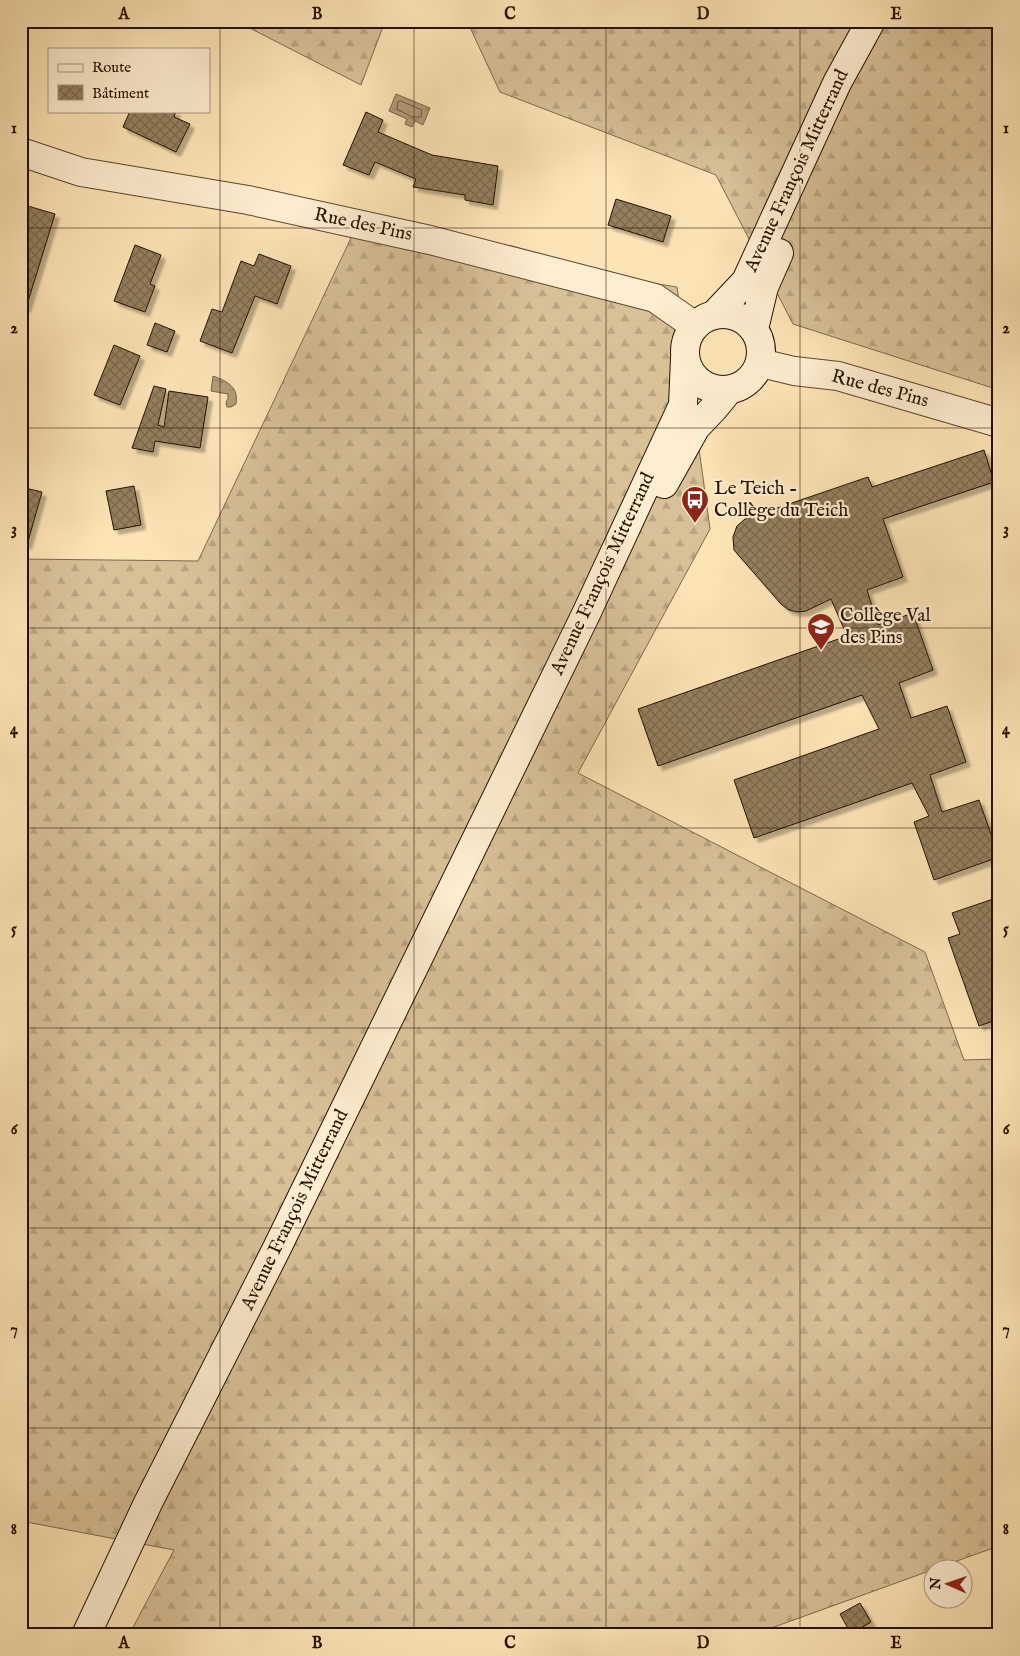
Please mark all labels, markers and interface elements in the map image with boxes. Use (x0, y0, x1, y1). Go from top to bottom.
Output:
text: A (118, 5, 131, 25)
text: B (312, 5, 323, 25)
text: C (504, 5, 516, 25)
text: D (697, 5, 710, 25)
text: E (890, 5, 902, 25)
legend (48, 48, 210, 112)
text: Route (92, 58, 131, 77)
street label: Avenue François Mitterrand (739, 65, 855, 277)
text: Bâtiment (92, 84, 149, 103)
text: 1 (11, 119, 17, 139)
text: 1 (1003, 119, 1009, 139)
street label: Rue des Pins (312, 203, 414, 247)
text: 2 (10, 319, 18, 339)
text: 2 (1002, 319, 1010, 339)
street label: Rue des Pins (829, 365, 931, 413)
street label: Avenue François Mitterrand (545, 468, 661, 680)
place label: Le Teich - Collège du Teich (714, 477, 848, 523)
bus stop icon: Le Teich - Collège du Teich (680, 485, 710, 524)
text: 3 (11, 520, 17, 540)
text: 3 (1003, 520, 1009, 540)
place label: Collège Val des Pins (840, 604, 931, 650)
school or university icon: Collège Val des Pins (806, 612, 836, 651)
text: 4 (10, 720, 19, 740)
text: 4 (1002, 720, 1011, 740)
text: 5 (11, 920, 17, 940)
text: 5 (1003, 920, 1009, 940)
street label: Avenue François Mitterrand (235, 1105, 355, 1315)
text: 6 (11, 1120, 19, 1140)
text: 6 (1003, 1120, 1011, 1140)
text: 7 (10, 1320, 18, 1340)
text: 7 (1002, 1320, 1010, 1340)
text: 8 (11, 1520, 17, 1540)
text: 8 (1003, 1520, 1009, 1540)
north arrow (922, 1558, 972, 1608)
text: N (927, 1577, 945, 1591)
text: A (118, 1634, 131, 1654)
text: B (312, 1634, 323, 1654)
text: C (504, 1634, 516, 1654)
text: D (697, 1634, 710, 1654)
text: E (890, 1634, 902, 1654)

